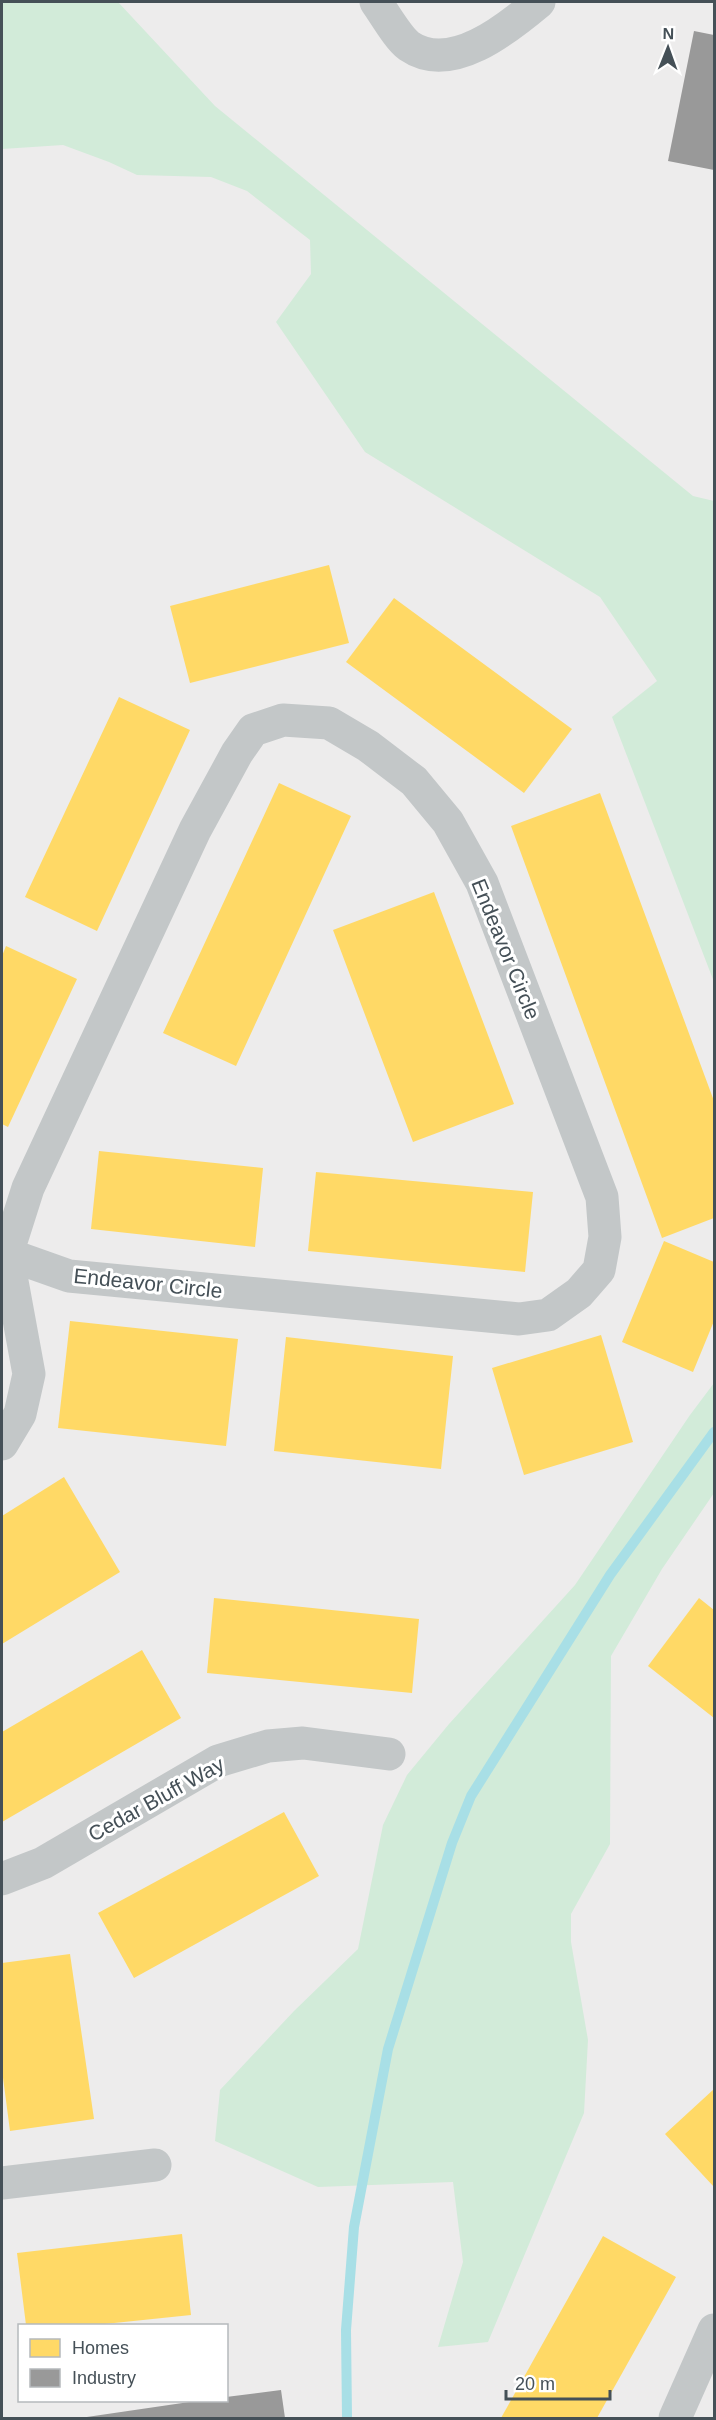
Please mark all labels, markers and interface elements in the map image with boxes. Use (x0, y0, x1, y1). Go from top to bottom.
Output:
north arrow (638, 18, 698, 78)
text: N (662, 25, 674, 42)
street label: Endeavor Circle (467, 875, 545, 1023)
street label: Endeavor Circle (73, 1264, 223, 1302)
street label: Cedar Bluff Way (84, 1752, 228, 1846)
legend (18, 2324, 228, 2402)
text: Homes (72, 2338, 129, 2358)
scale bar (506, 2363, 610, 2401)
text: Industry (72, 2368, 136, 2388)
text: 20 m (515, 2374, 555, 2394)

